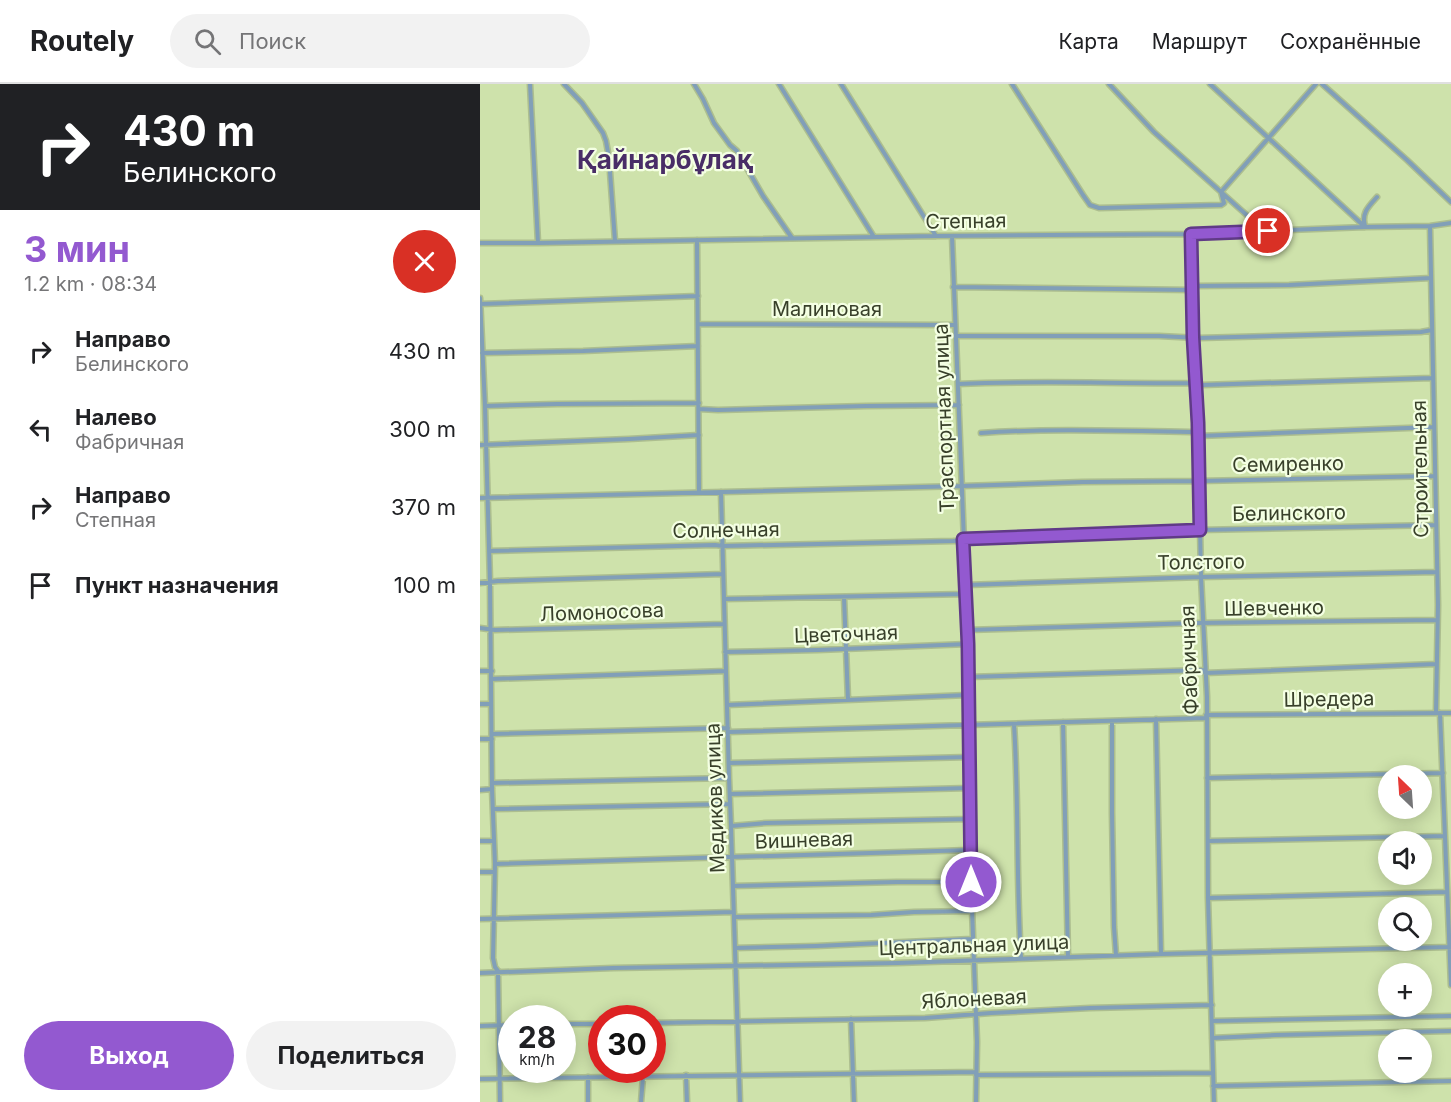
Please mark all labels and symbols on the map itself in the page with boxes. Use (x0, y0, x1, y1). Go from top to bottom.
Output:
district label: Қайнарбұлақ (577, 144, 754, 175)
pin (1242, 205, 1293, 256)
street label: Степная (925, 208, 1007, 234)
street label: Малиновая (772, 297, 882, 321)
street label: Траспортная улица (929, 323, 959, 513)
street label: Строительная (1407, 400, 1433, 538)
street label: Семиренко (1232, 451, 1344, 477)
street label: Белинского (1232, 500, 1346, 526)
street label: Солнечная (672, 517, 780, 543)
street label: Толстого (1157, 549, 1245, 575)
street label: Шевченко (1224, 595, 1324, 621)
street label: Ломоносова (540, 598, 664, 626)
street label: Фабричная (1175, 605, 1203, 715)
street label: Цветочная (793, 620, 899, 648)
street label: Шредера (1283, 686, 1375, 712)
street label: Медиков улица (700, 722, 730, 874)
north arrow (1378, 765, 1432, 819)
street label: Вишневая (754, 826, 854, 854)
position arrow (939, 850, 1003, 914)
street label: Центральная улица (878, 930, 1070, 960)
street label: Яблоневая (921, 984, 1027, 1014)
speed limit sign: 30 (588, 1005, 666, 1083)

